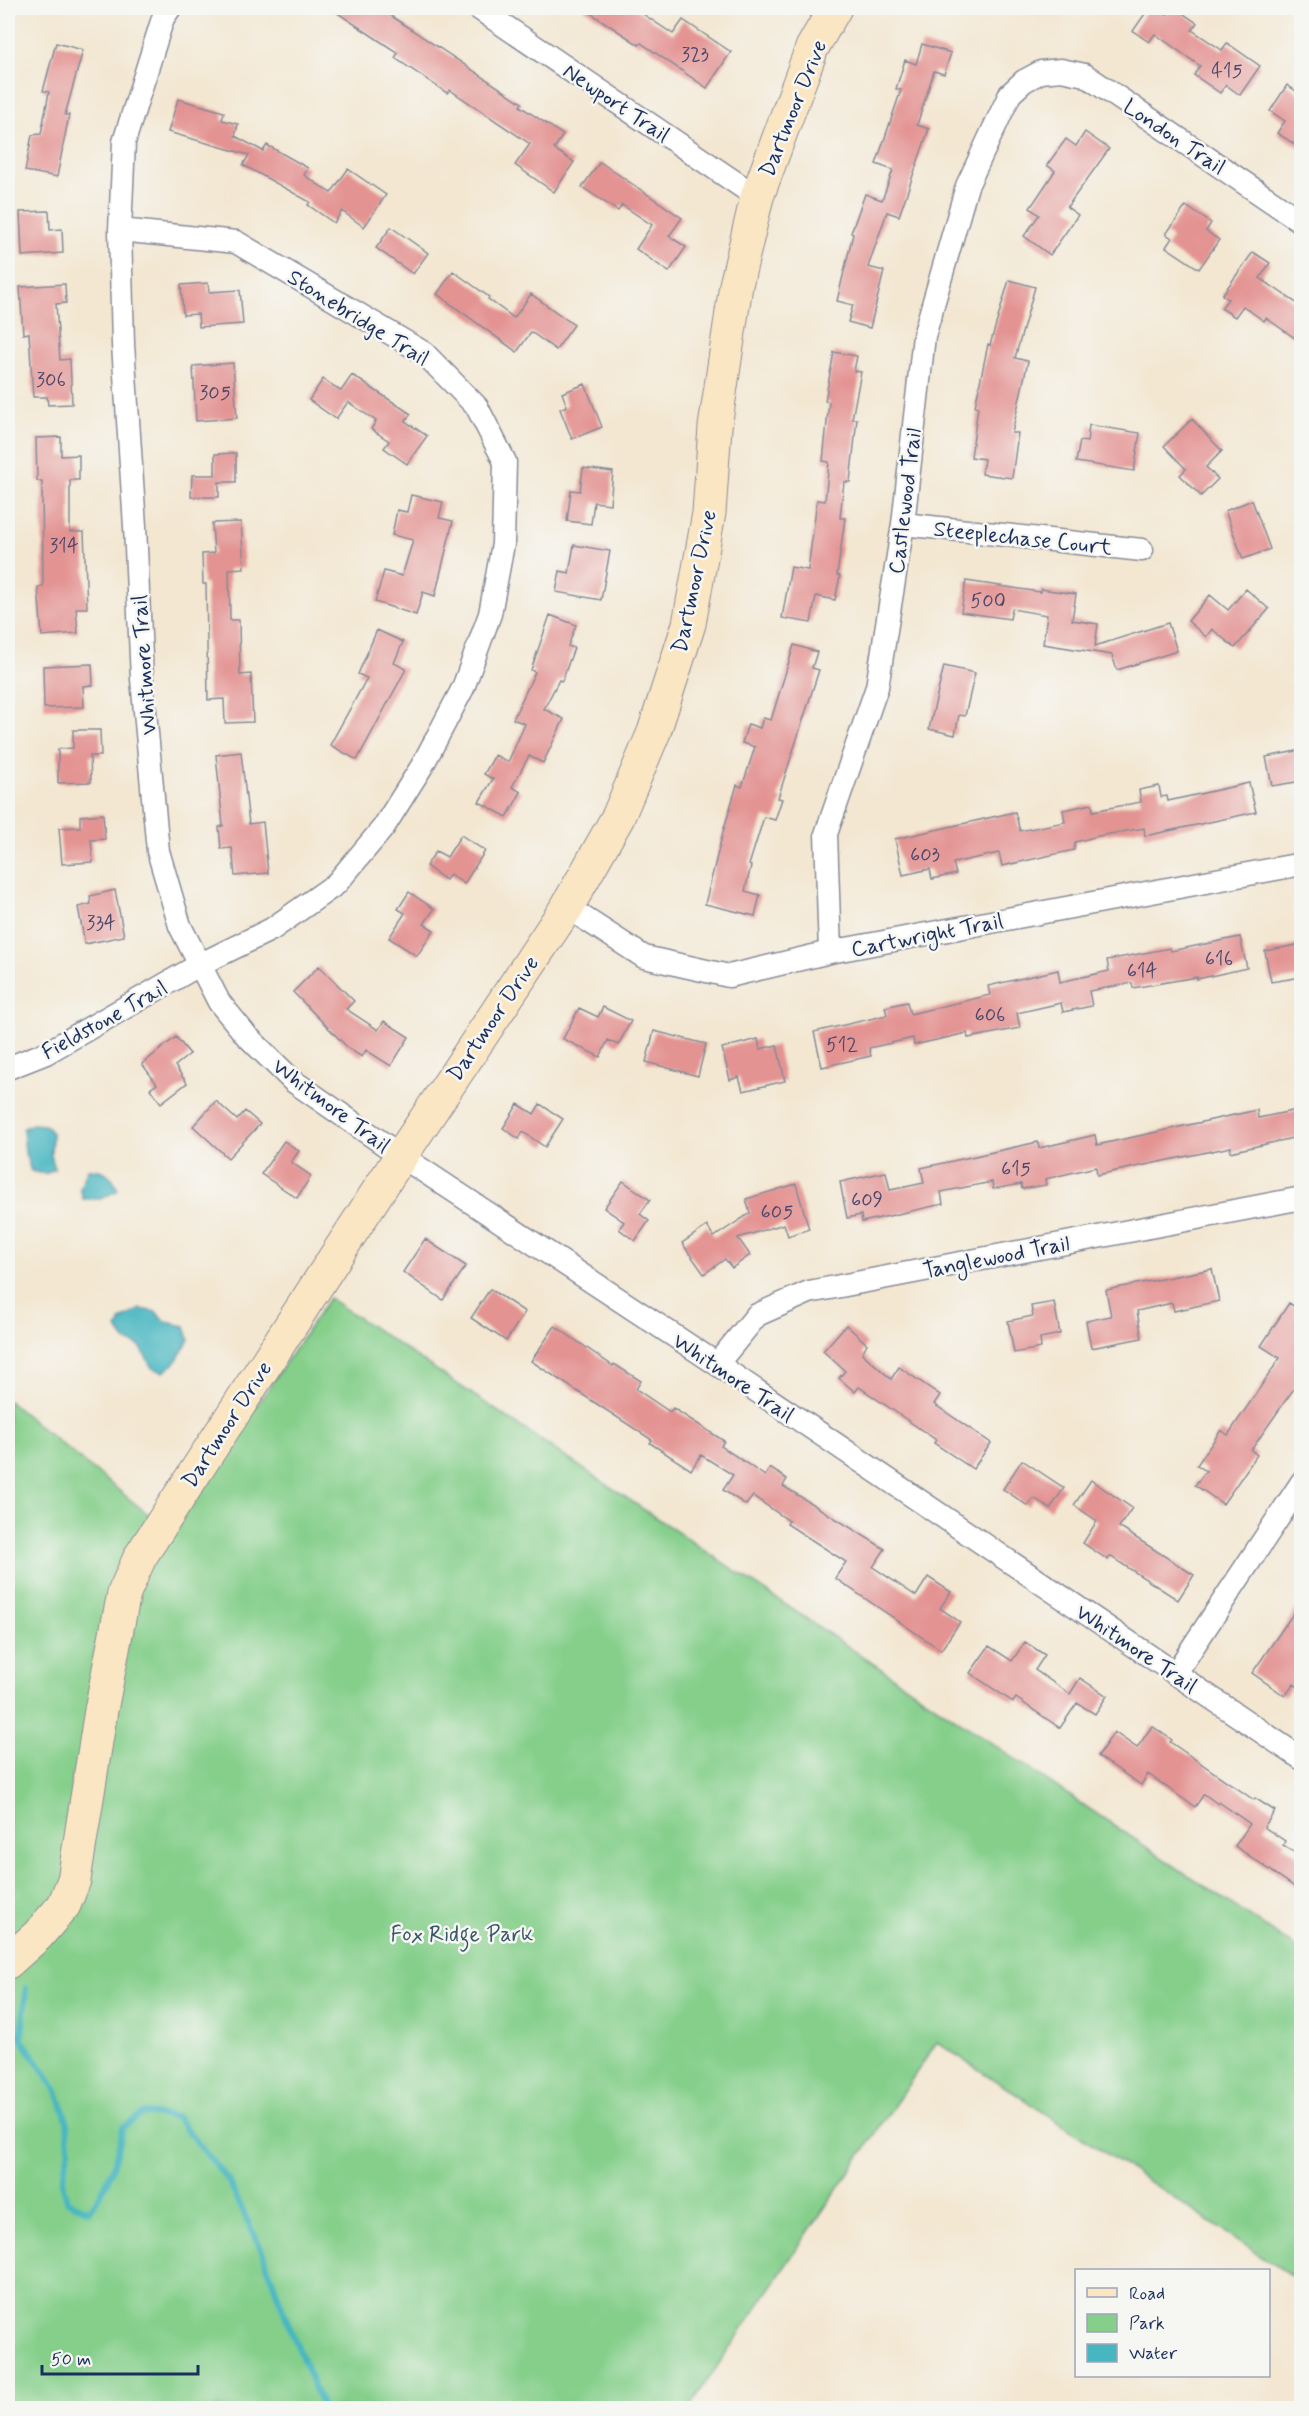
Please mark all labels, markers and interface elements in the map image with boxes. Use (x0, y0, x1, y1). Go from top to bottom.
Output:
street label: Dartmoor Drive (754, 36, 834, 182)
house number: 323 (681, 42, 709, 69)
street label: Newport Trail (557, 58, 675, 150)
house number: 415 (1211, 58, 1243, 85)
street label: London Trail (1117, 93, 1230, 182)
street label: Stonebridge Trail (281, 264, 434, 374)
house number: 306 (36, 367, 66, 394)
house number: 305 (199, 380, 231, 407)
street label: Castlewood Trail (883, 427, 929, 576)
street label: Dartmoor Drive (666, 507, 724, 656)
street label: Steeplechase Court (932, 516, 1113, 562)
house number: 314 (49, 533, 79, 560)
house number: 500 (970, 588, 1006, 615)
street label: Whitmore Trail (126, 594, 164, 736)
house number: 603 (910, 842, 940, 869)
street label: Cartwright Trail (849, 908, 1006, 967)
house number: 334 (86, 910, 116, 937)
house number: 616 (1205, 946, 1233, 973)
street label: Dartmoor Drive (441, 951, 546, 1087)
house number: 614 (1127, 958, 1158, 985)
street label: Fieldstone Trail (37, 975, 173, 1067)
house number: 606 (974, 1002, 1006, 1029)
house number: 512 (826, 1032, 858, 1059)
street label: Whitmore Trail (266, 1053, 395, 1160)
house number: 615 (1001, 1156, 1031, 1183)
house number: 609 (851, 1187, 883, 1214)
house number: 605 (761, 1199, 793, 1226)
street label: Tanglewood Trail (921, 1230, 1073, 1289)
street label: Whitmore Trail (667, 1328, 799, 1430)
street label: Dartmoor Drive (176, 1356, 279, 1494)
street label: Whitmore Trail (1070, 1599, 1202, 1701)
park label: Fox Ridge Park (391, 1921, 533, 1952)
legend (1075, 2269, 1270, 2377)
text: Road (1129, 2282, 1165, 2306)
text: Park (1129, 2312, 1165, 2336)
scale bar (42, 2338, 198, 2376)
text: Water (1129, 2342, 1178, 2366)
text: 50 m (51, 2348, 91, 2372)

